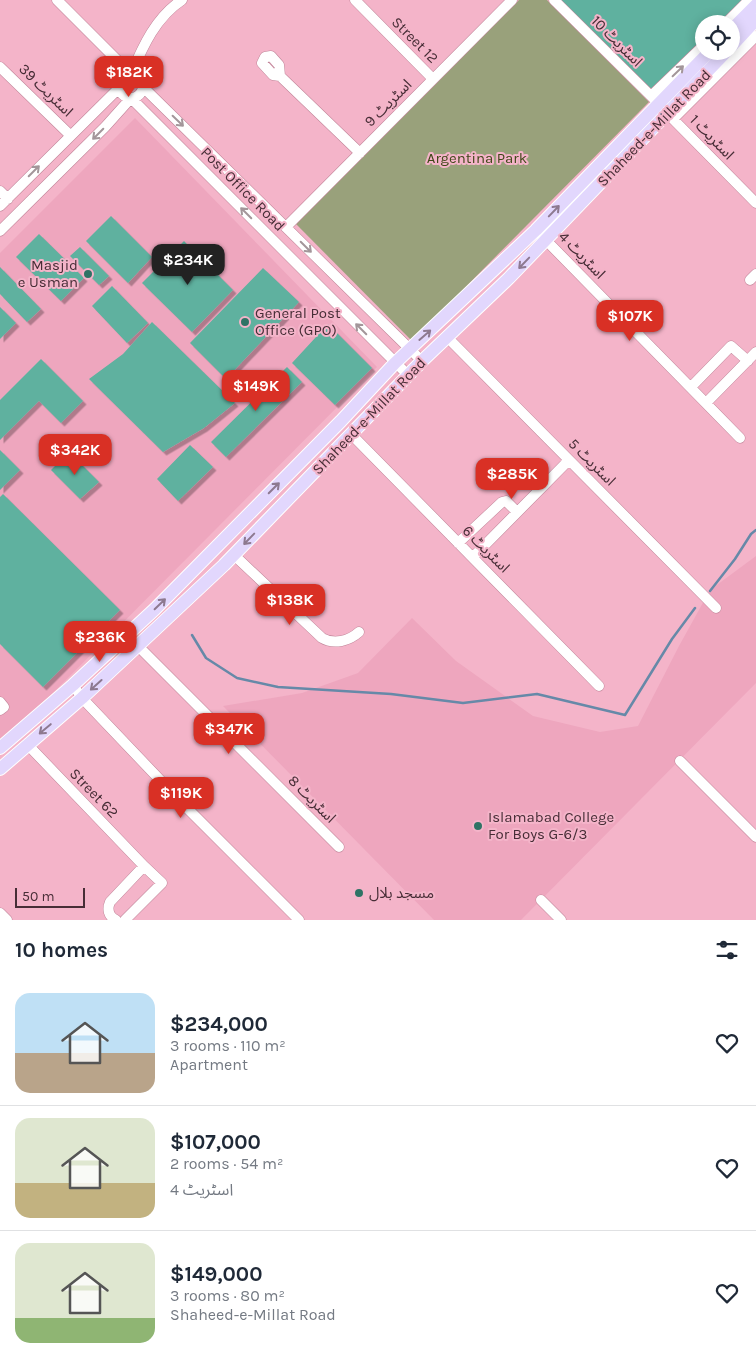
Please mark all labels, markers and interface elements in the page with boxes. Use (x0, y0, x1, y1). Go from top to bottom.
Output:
street label: اسٹریٹ 10 (588, 12, 646, 70)
street label: Street 12 (388, 13, 442, 67)
map controls (695, 15, 740, 60)
button: locate (695, 15, 740, 60)
pin: $182K (94, 56, 164, 98)
street label: اسٹریٹ 39 (15, 60, 77, 120)
text: $182K (105, 62, 153, 81)
one-way arrow (672, 65, 684, 77)
street label: Shaheed-e-Millat Road (594, 66, 714, 190)
street label: اسٹریٹ 9 (361, 76, 415, 130)
street label: اسٹریٹ 1 (686, 111, 738, 163)
one-way arrow (172, 115, 184, 127)
one-way arrow (92, 127, 104, 140)
street label: Post Office Road (197, 143, 289, 235)
park label: Argentina Park (427, 149, 527, 167)
one-way arrow (28, 166, 40, 178)
one-way arrow (548, 205, 560, 217)
one-way arrow (241, 208, 253, 220)
street label: اسٹریٹ 4 (555, 227, 609, 283)
one-way arrow (300, 241, 313, 253)
pin: $234K (153, 244, 223, 286)
text: $234K (163, 250, 213, 269)
place label: Masjid e Usman (18, 256, 78, 291)
one-way arrow (518, 257, 530, 269)
marker: Masjid e Usman (82, 268, 94, 280)
pin: $107K (595, 300, 665, 342)
place label: General Post Office (GPO) (255, 304, 341, 339)
text: $107K (607, 306, 653, 325)
marker: General Post Office (GPO) (239, 316, 251, 328)
one-way arrow (355, 322, 367, 335)
one-way arrow (418, 330, 431, 341)
street label: Shaheed-e-Millat Road (309, 354, 429, 478)
pin: $149K (221, 370, 291, 412)
text: $149K (233, 376, 279, 395)
pin: $342K (40, 434, 110, 476)
street label: اسٹریٹ 5 (565, 435, 619, 489)
text: $342K (50, 440, 100, 459)
pin: $285K (477, 458, 547, 500)
text: $285K (487, 464, 537, 483)
one-way arrow (267, 482, 280, 494)
street label: اسٹریٹ 6 (459, 522, 513, 576)
one-way arrow (243, 533, 255, 546)
pin: $138K (255, 584, 325, 626)
text: $138K (266, 590, 314, 609)
one-way arrow (154, 598, 166, 611)
pin: $236K (65, 620, 135, 663)
text: $236K (75, 627, 125, 646)
one-way arrow (90, 679, 103, 691)
pin: $347K (194, 712, 264, 755)
text: $347K (205, 719, 253, 738)
one-way arrow (39, 723, 52, 734)
street label: Street 62 (66, 764, 122, 822)
street label: اسٹریٹ 8 (284, 771, 340, 827)
pin: $119K (146, 776, 216, 819)
text: $119K (160, 783, 202, 802)
place label: Islamabad College For Boys G-6/3 (488, 808, 614, 843)
marker: Islamabad College For Boys G-6/3 (472, 820, 484, 832)
place label: مسجد بلال (369, 884, 434, 902)
scale bar (15, 885, 85, 908)
marker: مسجد بلال (353, 887, 365, 899)
text: 50 m (22, 888, 55, 905)
icon: filters (713, 936, 741, 964)
text: 10 homes (15, 938, 108, 962)
text: $234,000 (170, 1012, 268, 1036)
icon: home (55, 1013, 115, 1073)
icon: heart (713, 1029, 741, 1057)
text: 3 rooms · 110 m² (170, 1036, 286, 1055)
text: Apartment (170, 1055, 248, 1074)
text: $107,000 (170, 1130, 261, 1154)
icon: home (55, 1138, 115, 1198)
text: 2 rooms · 54 m² (170, 1154, 283, 1173)
icon: heart (713, 1154, 741, 1182)
text: اسٹریٹ 4 (170, 1180, 233, 1199)
text: $149,000 (170, 1262, 262, 1286)
icon: home (55, 1263, 115, 1323)
icon: heart (713, 1279, 741, 1307)
text: 3 rooms · 80 m² (170, 1286, 285, 1305)
text: Shaheed-e-Millat Road (170, 1305, 336, 1324)

